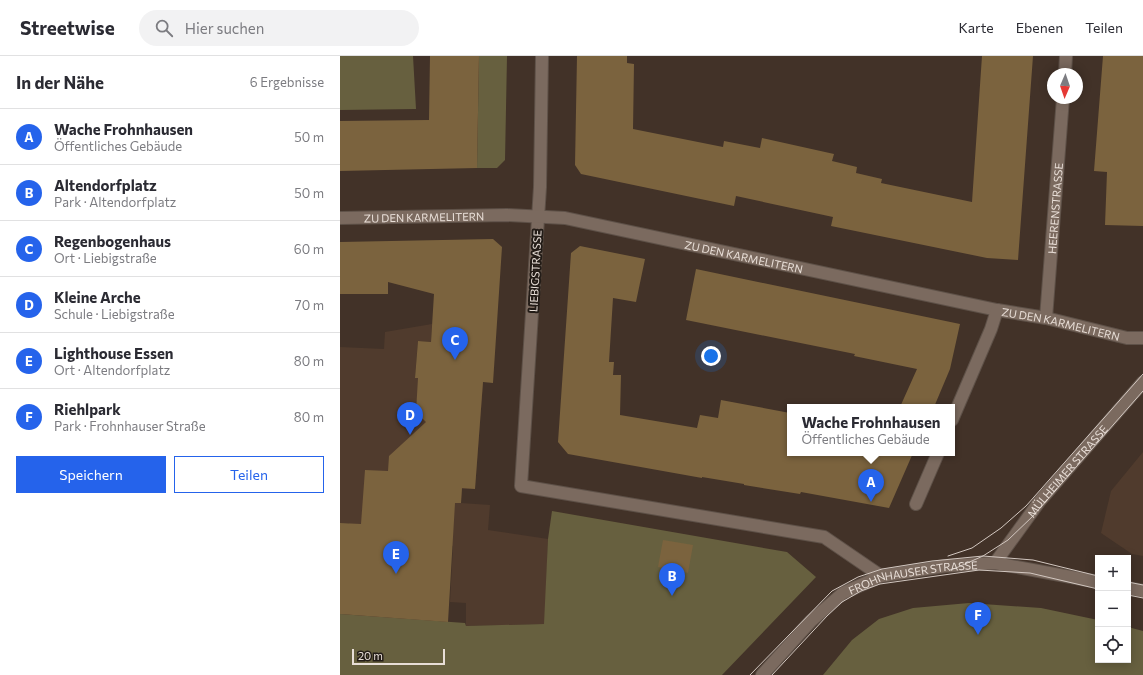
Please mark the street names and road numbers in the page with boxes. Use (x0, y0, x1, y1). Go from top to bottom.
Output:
street label: HEERENSTRASSE (1044, 162, 1064, 254)
street label: ZU DEN KARMELITERN (364, 209, 484, 224)
street label: LIEBIGSTRASSE (526, 230, 544, 312)
street label: ZU DEN KARMELITERN (684, 237, 804, 275)
street label: ZU DEN KARMELITERN (1001, 304, 1121, 343)
street label: MÜLHEIMER STRASSE (1024, 422, 1110, 519)
street label: FROHNHAUSER STRASSE (846, 558, 978, 596)

